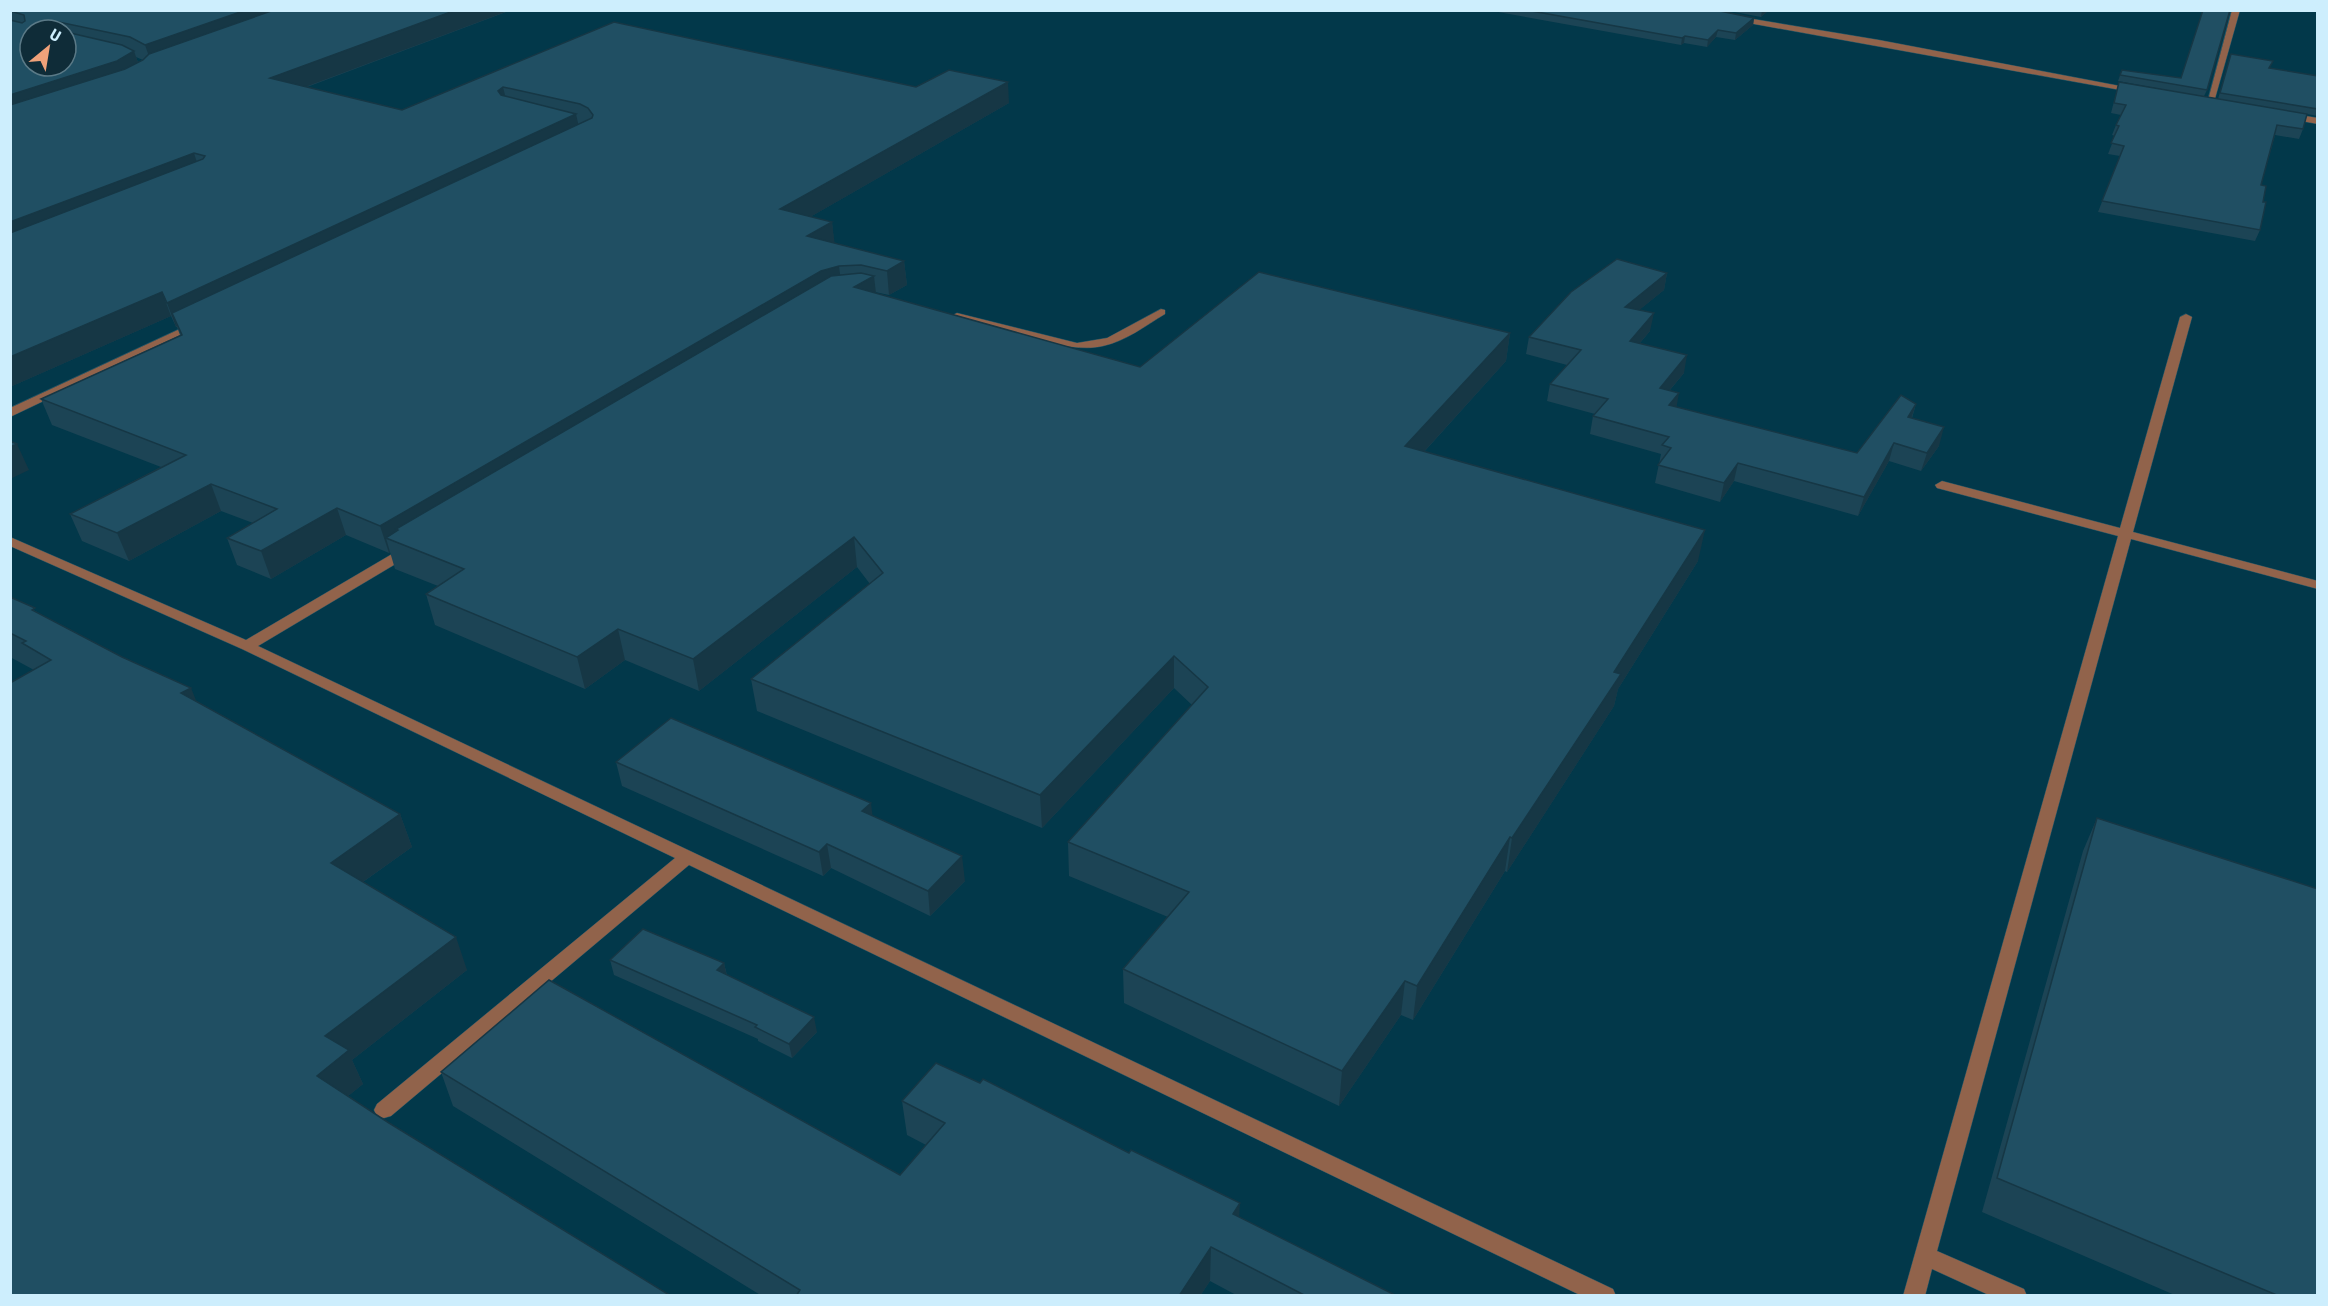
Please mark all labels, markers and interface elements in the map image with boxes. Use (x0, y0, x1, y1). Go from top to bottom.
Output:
north arrow (18, 18, 78, 78)
text: U (47, 25, 64, 45)

